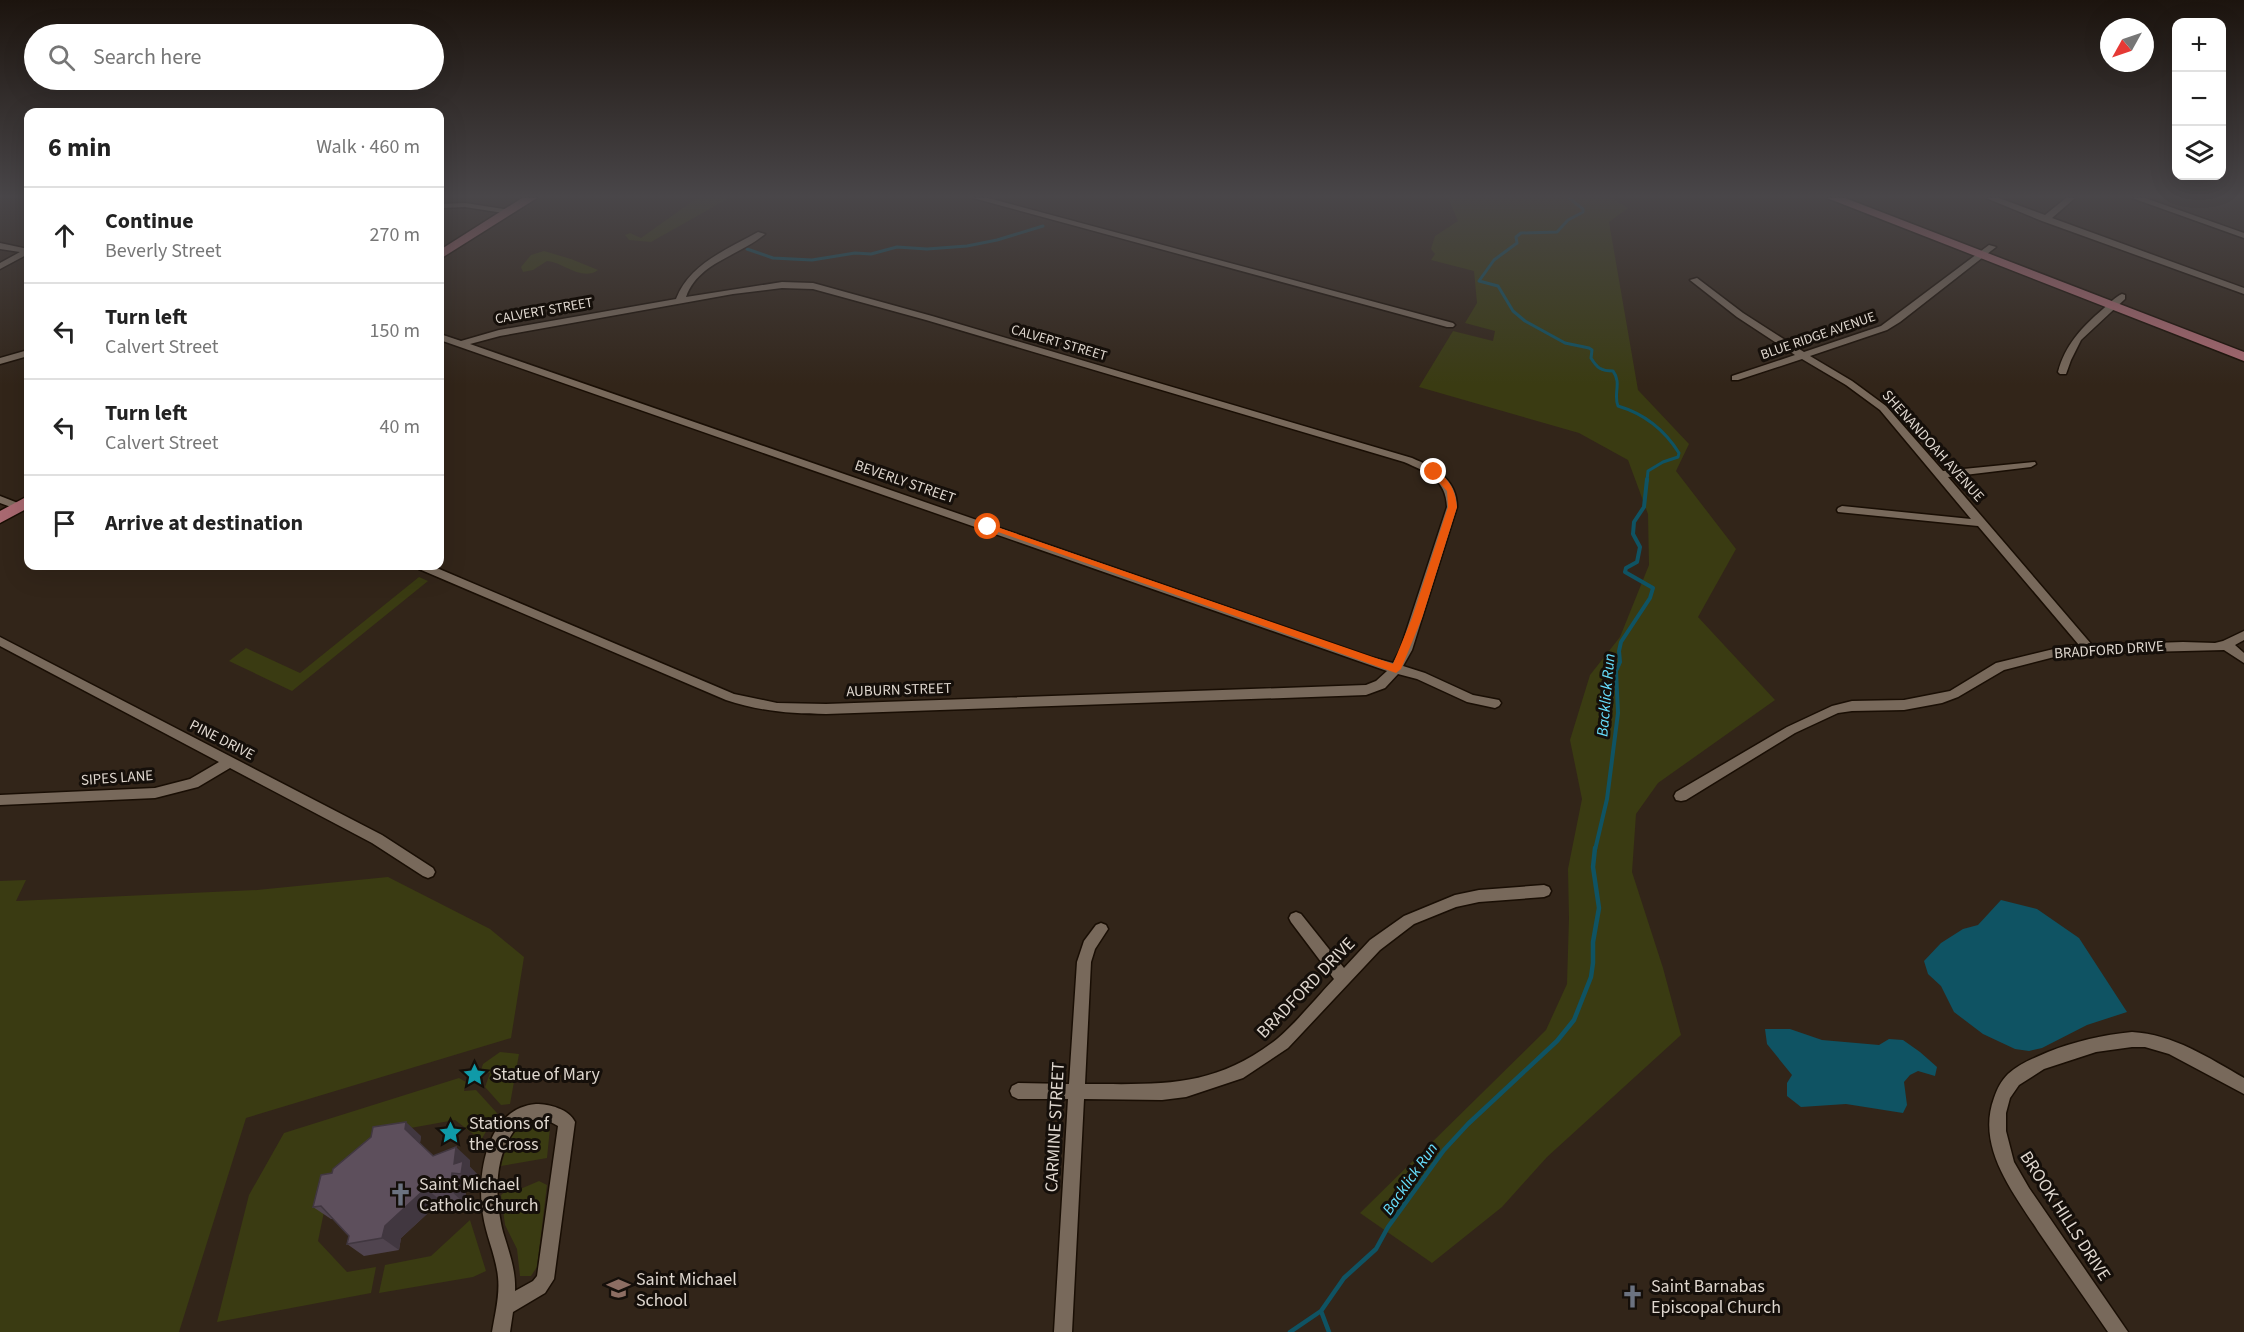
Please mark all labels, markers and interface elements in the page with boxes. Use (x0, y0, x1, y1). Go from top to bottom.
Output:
north arrow (2100, 18, 2154, 72)
map controls (2172, 18, 2226, 180)
button: + (2172, 18, 2226, 72)
search box (24, 24, 444, 90)
icon: search (45, 41, 78, 74)
text: Search here (93, 41, 201, 73)
button: − (2172, 72, 2226, 126)
button: layers (2172, 126, 2226, 180)
text: 6 min (48, 129, 111, 166)
text: Walk · 460 m (316, 133, 420, 161)
text: Continue (105, 205, 194, 237)
icon: ahead (48, 219, 81, 252)
text: 270 m (370, 221, 420, 249)
text: Beverly Street (105, 237, 221, 265)
street label: CALVERT STREET (494, 292, 595, 329)
text: Turn left (105, 301, 187, 333)
street label: BLUE RIDGE AVENUE (1758, 307, 1878, 365)
icon: left (48, 315, 81, 348)
text: 150 m (370, 317, 420, 345)
street label: CALVERT STREET (1009, 320, 1110, 366)
text: Calvert Street (105, 333, 219, 361)
street label: SHENANDOAH AVENUE (1877, 385, 1989, 507)
text: Turn left (105, 397, 187, 429)
icon: left (48, 411, 81, 444)
text: 40 m (380, 413, 420, 441)
text: Calvert Street (105, 429, 219, 457)
street label: BEVERLY STREET (852, 455, 958, 509)
route end (1420, 458, 1446, 484)
icon: arrive (48, 507, 81, 540)
text: Arrive at destination (105, 507, 303, 539)
route start (974, 513, 1000, 539)
street label: BRADFORD DRIVE (2053, 636, 2165, 664)
water label: Backlick Run (1591, 652, 1621, 738)
street label: AUBURN STREET (846, 678, 952, 702)
street label: PINE DRIVE (186, 715, 258, 765)
street label: SIPES LANE (80, 765, 154, 791)
street label: BRADFORD DRIVE (1251, 932, 1361, 1044)
place icon: Statue of Mary (461, 1061, 487, 1087)
street label: CARMINE STREET (1039, 1061, 1071, 1193)
place label: Statue of Mary (492, 1062, 601, 1087)
place label: Stations of the Cross (469, 1111, 550, 1157)
place icon: Stations of the Cross (438, 1120, 464, 1146)
water label: Backlick Run (1377, 1139, 1443, 1219)
street label: BROOK HILLS DRIVE (2014, 1146, 2116, 1286)
place label: Saint Michael Catholic Church (419, 1172, 539, 1218)
church icon: Saint Michael Catholic Church (388, 1181, 414, 1207)
place label: Saint Michael School (636, 1267, 737, 1313)
place label: Saint Barnabas Episcopal Church (1651, 1274, 1781, 1320)
school or university icon: Saint Michael School (605, 1276, 631, 1302)
church icon: Saint Barnabas Episcopal Church (1620, 1283, 1646, 1309)

